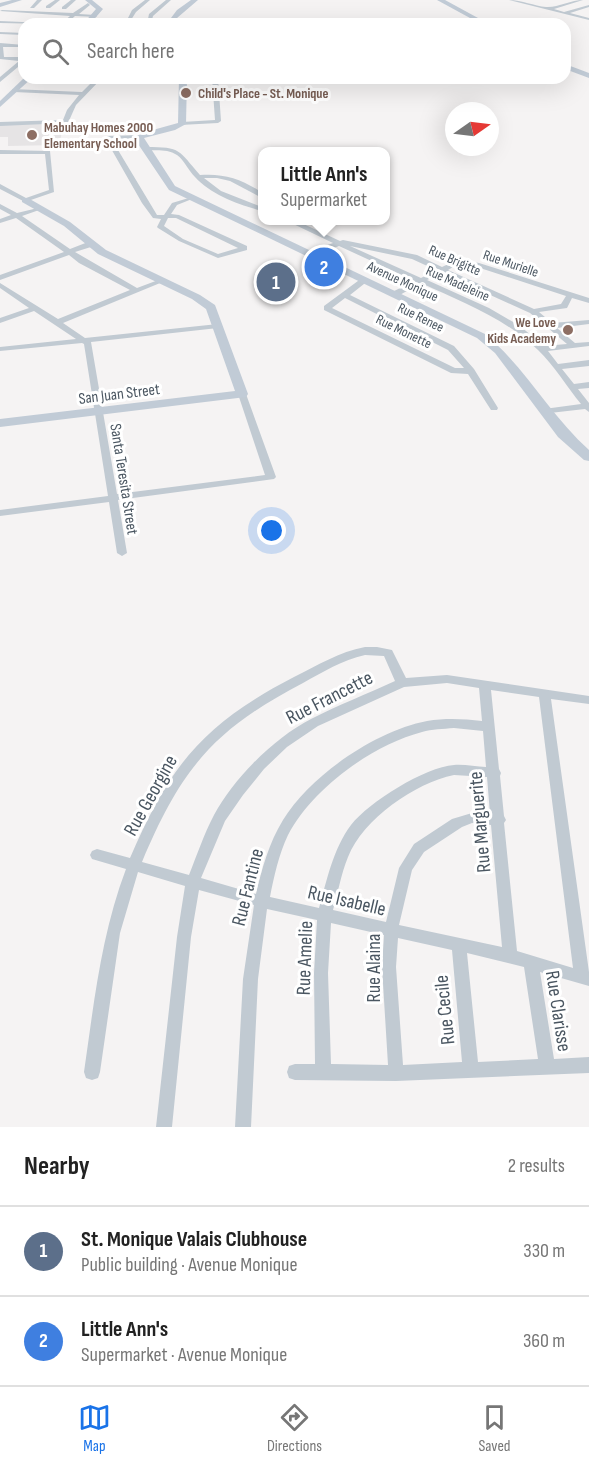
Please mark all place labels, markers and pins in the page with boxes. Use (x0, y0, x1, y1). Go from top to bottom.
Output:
place label: Child's Place - St. Monique (198, 85, 328, 102)
marker: Child's Place - St. Monique (179, 86, 193, 100)
place label: Mabuhay Homes 2000 Elementary School (44, 119, 153, 152)
marker: Mabuhay Homes 2000 Elementary School (25, 128, 39, 142)
pin: 2 (304, 244, 344, 290)
pin: 1 (256, 260, 296, 304)
place label: We Love Kids Academy (487, 314, 556, 347)
marker: We Love Kids Academy (561, 323, 575, 337)

